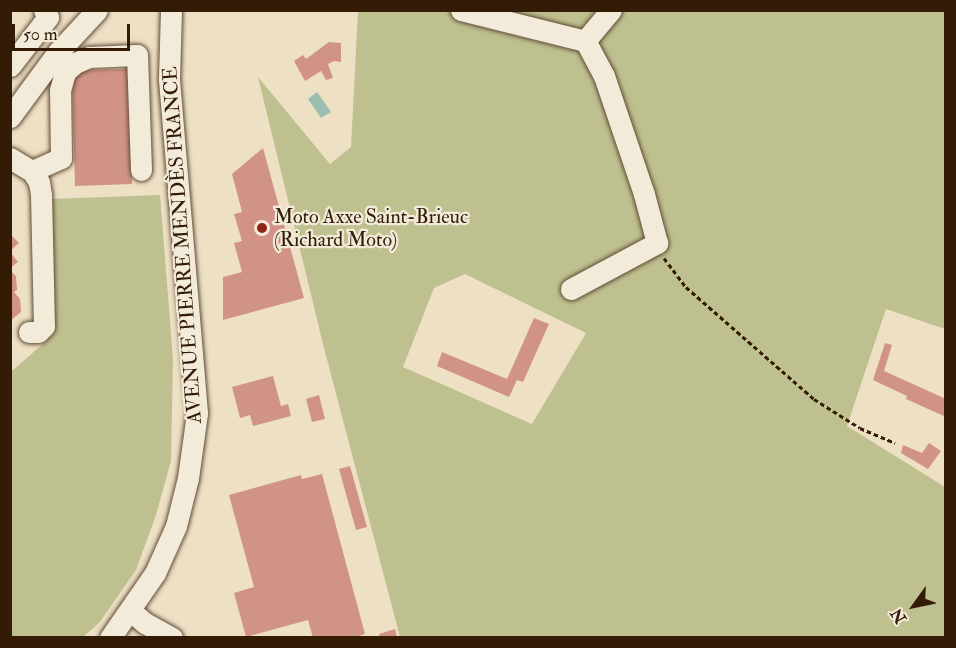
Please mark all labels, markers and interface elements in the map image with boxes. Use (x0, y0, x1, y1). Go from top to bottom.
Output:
scale bar (15, 12, 134, 50)
text: 50 m (23, 23, 58, 46)
street label: AVENUE PIERRE MENDÈS FRANCE (158, 65, 206, 425)
place label: Moto Axxe Saint-Brieuc (Richard Moto) (274, 204, 468, 251)
marker: Moto Axxe Saint-Brieuc (Richard Moto) (255, 221, 269, 235)
north arrow (884, 576, 944, 636)
text: N (887, 604, 911, 627)

